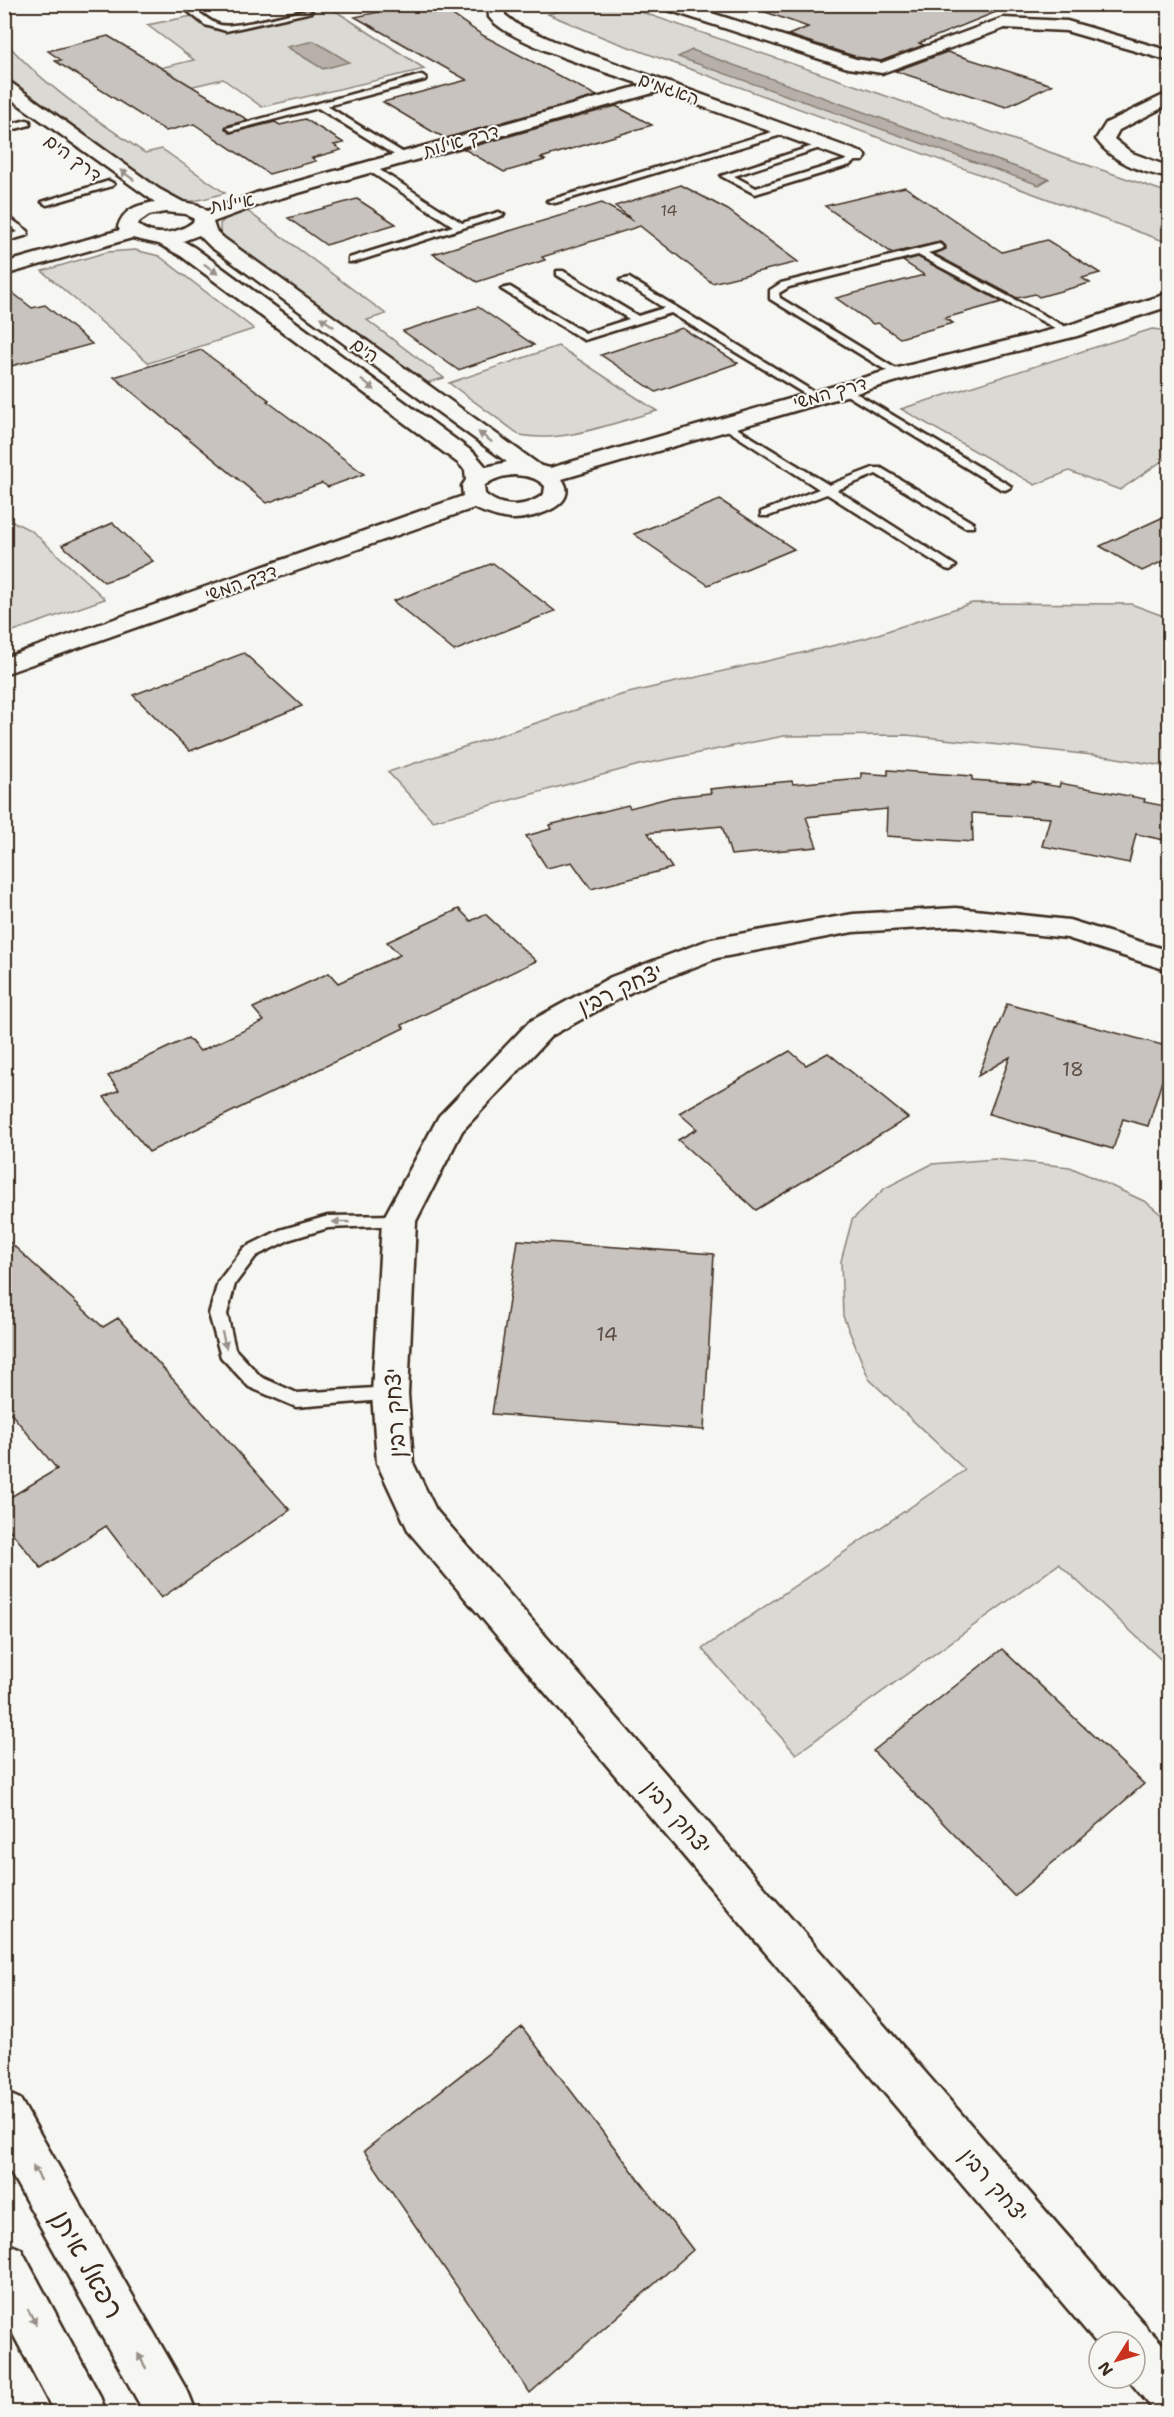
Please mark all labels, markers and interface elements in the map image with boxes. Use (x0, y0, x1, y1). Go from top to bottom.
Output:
street label: האגמים (635, 67, 703, 111)
street label: דרך אילות (419, 119, 502, 164)
street label: דרך הים (40, 129, 106, 187)
one-way arrow (120, 169, 135, 181)
street label: איילות (207, 188, 256, 218)
house number: 14 (660, 200, 678, 221)
one-way arrow (203, 263, 219, 275)
one-way arrow (320, 316, 336, 328)
street label: הים (347, 332, 383, 368)
street label: דרך המשי (790, 371, 870, 415)
one-way arrow (360, 379, 375, 391)
one-way arrow (478, 431, 494, 443)
street label: דדך המשי (202, 559, 280, 607)
street label: יצחק רבין (573, 957, 667, 1021)
house number: 18 (1062, 1056, 1084, 1082)
one-way arrow (331, 1217, 350, 1227)
house number: 14 (596, 1321, 618, 1347)
one-way arrow (220, 1331, 230, 1349)
street label: יצחק רבין (378, 1367, 412, 1459)
street label: יצחק רבין (637, 1773, 717, 1861)
street label: יצחק רבין (954, 2141, 1034, 2229)
one-way arrow (32, 2164, 42, 2181)
street label: רפאל איתן (43, 2203, 133, 2325)
one-way arrow (27, 2309, 37, 2326)
north arrow (1087, 2330, 1147, 2390)
one-way arrow (137, 2353, 147, 2370)
text: N (1093, 2357, 1118, 2380)

